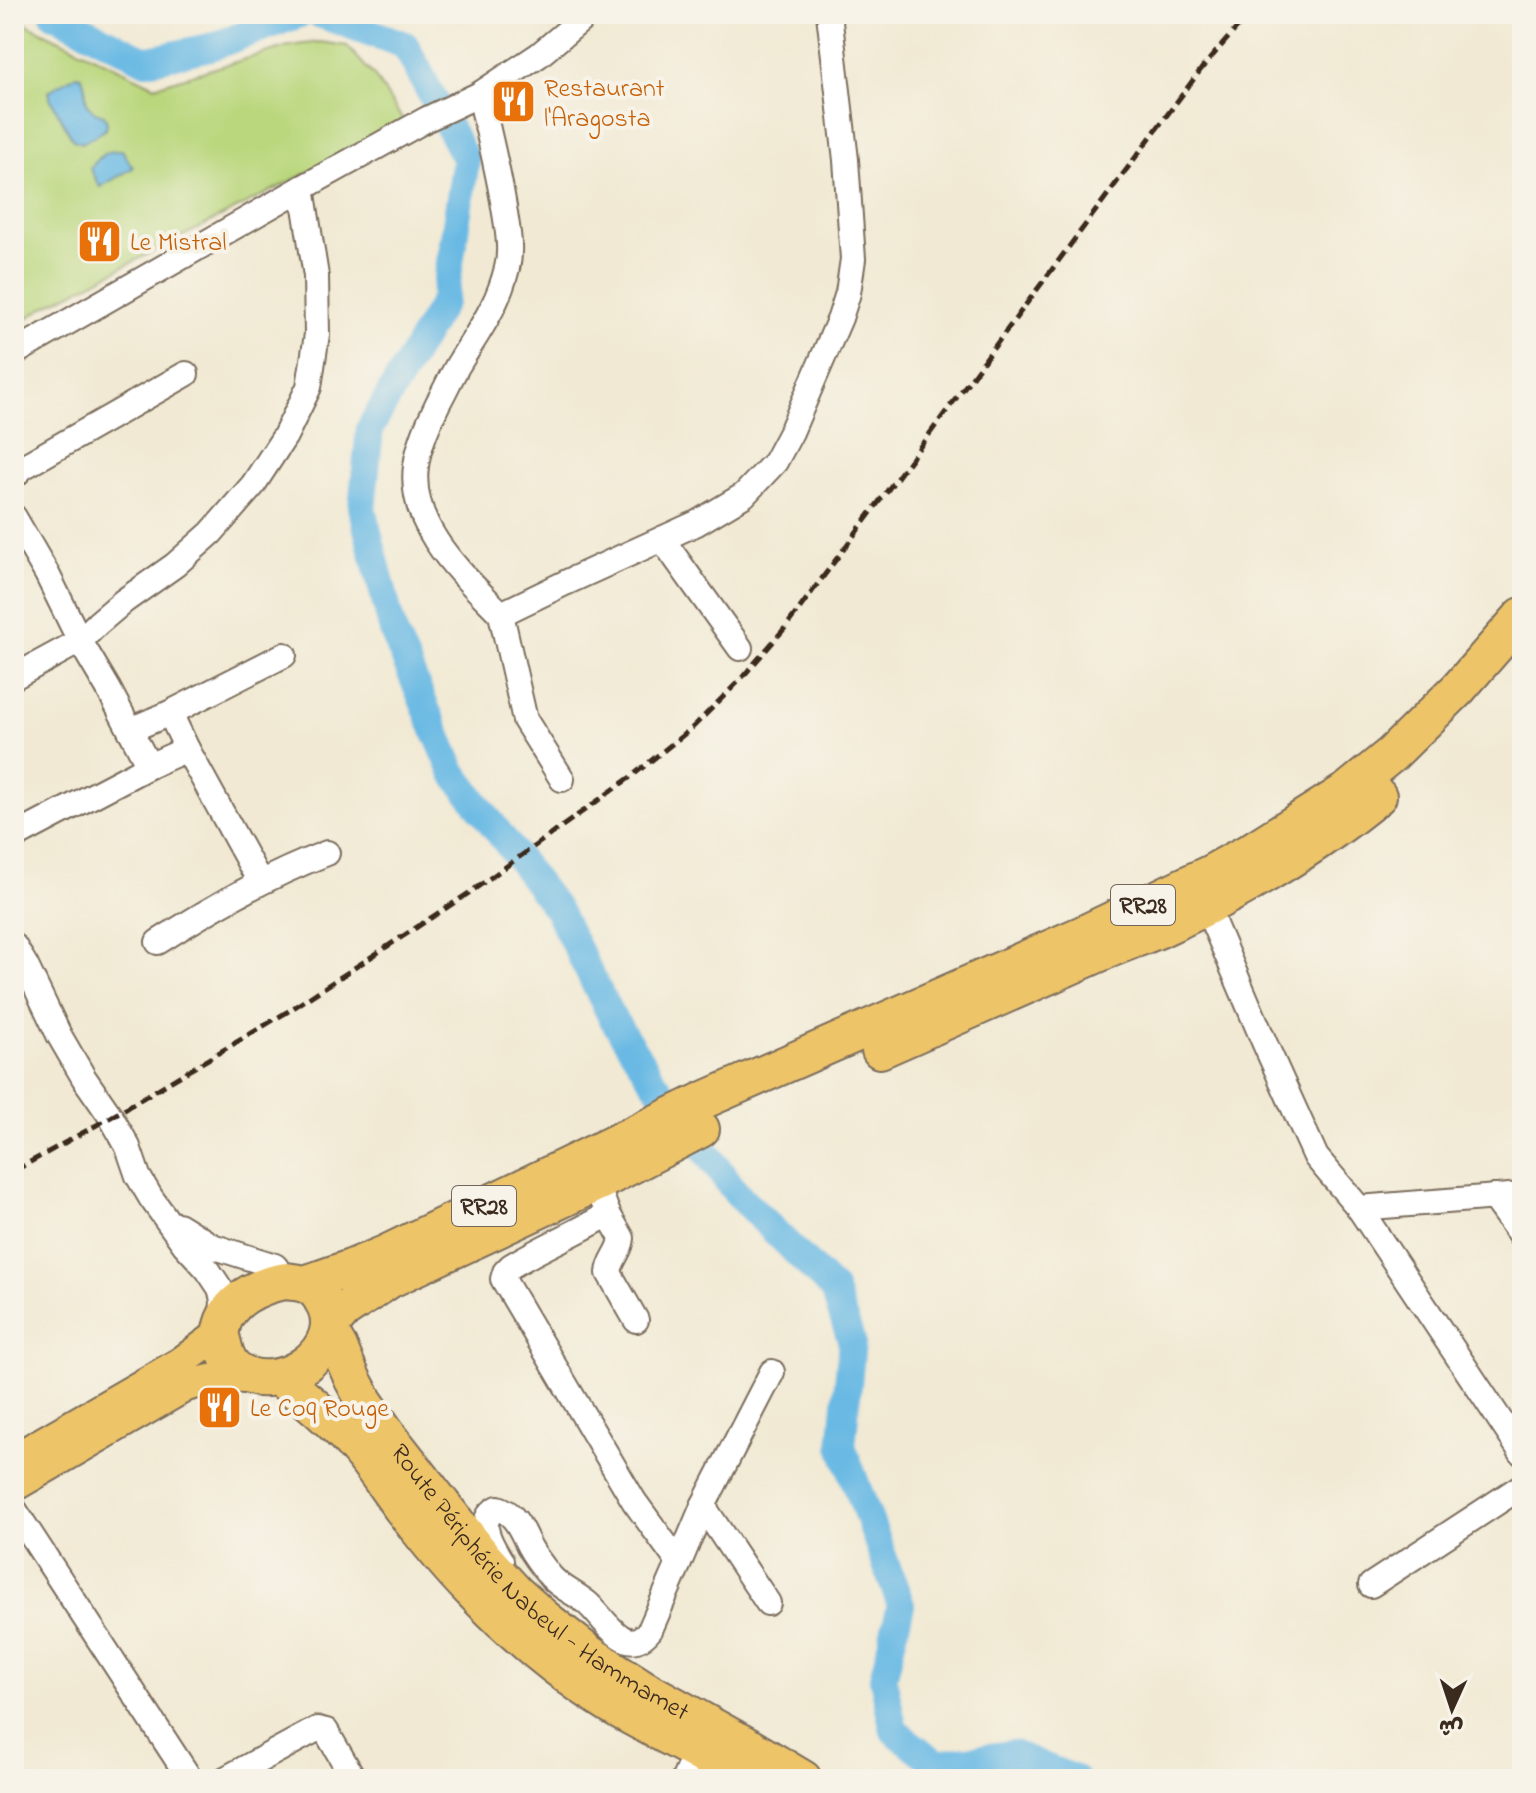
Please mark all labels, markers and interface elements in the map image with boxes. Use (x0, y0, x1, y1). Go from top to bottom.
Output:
place label: Restaurant l'Aragosta (544, 71, 665, 139)
restaurant icon: Restaurant l'Aragosta (489, 78, 537, 126)
restaurant icon: Le Mistral (75, 217, 123, 265)
place label: Le Mistral (130, 225, 227, 263)
road number: RR28 (1111, 885, 1175, 925)
road number: RR28 (452, 1186, 516, 1226)
restaurant icon: Le Coq Rouge (195, 1383, 243, 1431)
place label: Le Coq Rouge (250, 1391, 389, 1429)
street label: Route Périphérie Nabeul - Hammamet (380, 1437, 696, 1732)
north arrow (1412, 1669, 1492, 1749)
text: ش (1438, 1709, 1464, 1743)

